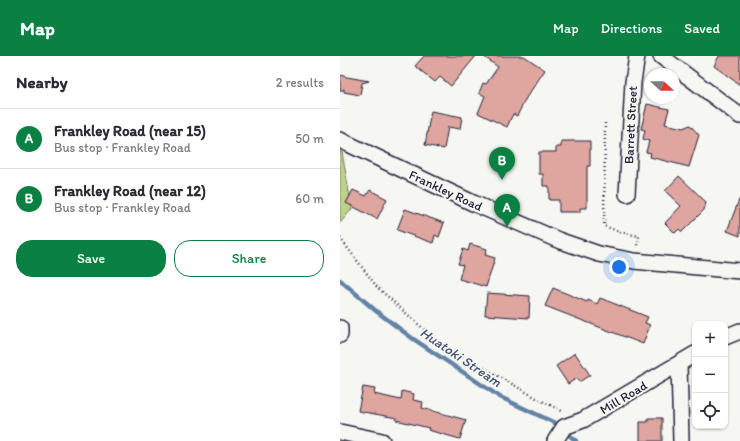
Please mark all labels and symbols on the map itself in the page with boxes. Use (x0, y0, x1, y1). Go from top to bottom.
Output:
north arrow (644, 68, 680, 104)
street label: Barrett Street (621, 85, 640, 165)
pin: B (489, 147, 515, 180)
street label: Frankley Road (407, 167, 485, 214)
pin: A (494, 194, 520, 227)
your location (609, 257, 629, 277)
water label: Huatoki Stream (417, 324, 505, 391)
street label: Mill Road (597, 378, 650, 417)

